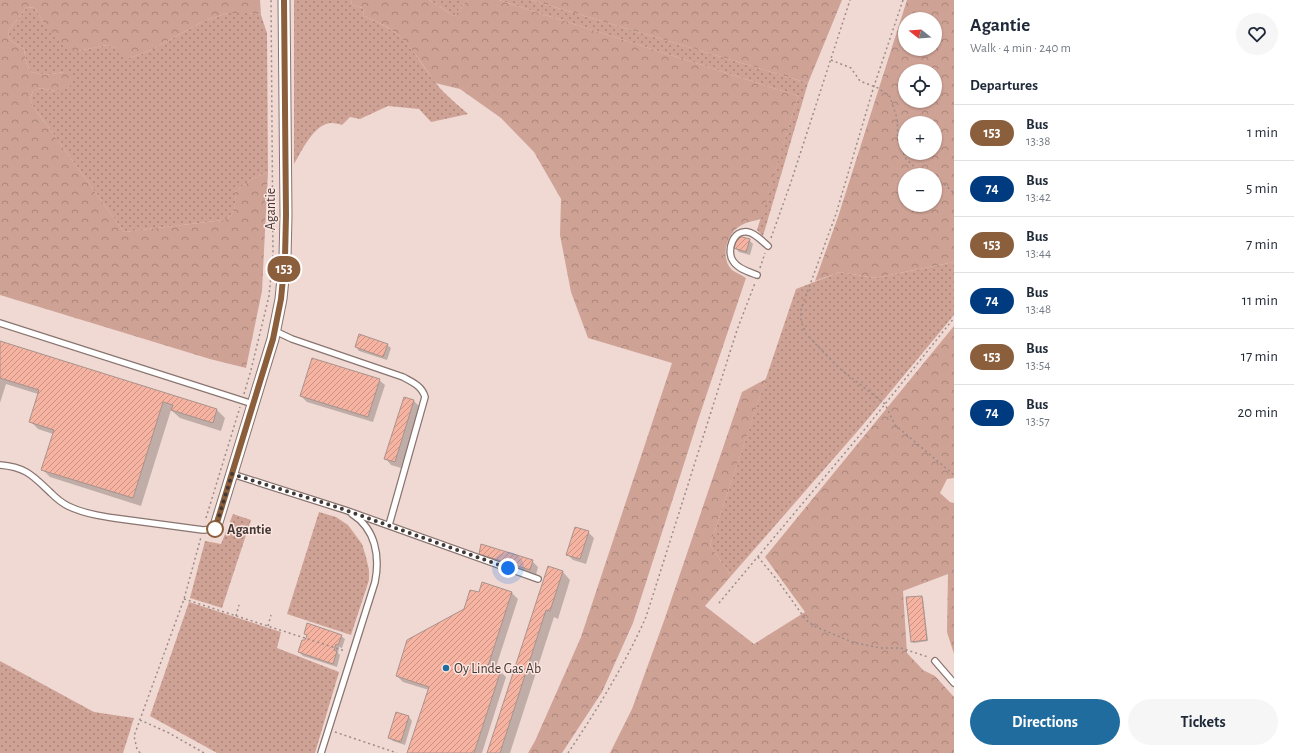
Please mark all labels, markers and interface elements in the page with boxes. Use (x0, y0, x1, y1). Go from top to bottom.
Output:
north arrow (898, 12, 942, 56)
map controls (898, 12, 942, 212)
button: heart (1236, 13, 1278, 55)
text: Agantie (970, 16, 1030, 35)
text: Walk · 4 min · 240 m (970, 42, 1071, 55)
button: locate (898, 64, 942, 108)
text: Departures (970, 78, 1038, 93)
button: + (898, 116, 942, 160)
text: Bus (1026, 117, 1048, 132)
text: 1 min (1247, 125, 1278, 140)
text: 153 (983, 126, 1001, 140)
text: 13:38 (1026, 135, 1050, 148)
button: − (898, 168, 942, 212)
text: Bus (1026, 173, 1048, 188)
text: 5 min (1246, 181, 1278, 196)
text: 74 (985, 182, 999, 196)
street label: Agantie (264, 188, 278, 230)
text: 13:42 (1026, 191, 1051, 204)
text: Bus (1026, 229, 1048, 244)
text: 7 min (1246, 237, 1278, 252)
text: 153 (983, 238, 1001, 252)
text: 13:44 (1026, 247, 1051, 260)
line badge: 153 (261, 256, 307, 282)
text: 153 (275, 262, 293, 276)
text: Bus (1026, 285, 1048, 300)
text: 11 min (1242, 293, 1278, 308)
text: 74 (985, 294, 999, 308)
text: 13:48 (1026, 303, 1051, 316)
text: Bus (1026, 341, 1048, 356)
text: 17 min (1241, 349, 1278, 364)
text: 153 (983, 350, 1001, 364)
text: 13:54 (1026, 359, 1051, 372)
text: Bus (1026, 397, 1048, 412)
text: 20 min (1237, 405, 1278, 420)
text: 74 (985, 406, 999, 420)
text: 13:57 (1026, 415, 1050, 428)
marker: Agantie (206, 520, 224, 538)
place label: Agantie (227, 523, 272, 537)
your location (498, 558, 518, 578)
place label: Oy Linde Gas Ab (454, 662, 541, 676)
marker: Oy Linde Gas Ab (441, 663, 451, 673)
button: Directions (970, 699, 1120, 745)
button: Tickets (1128, 699, 1278, 745)

